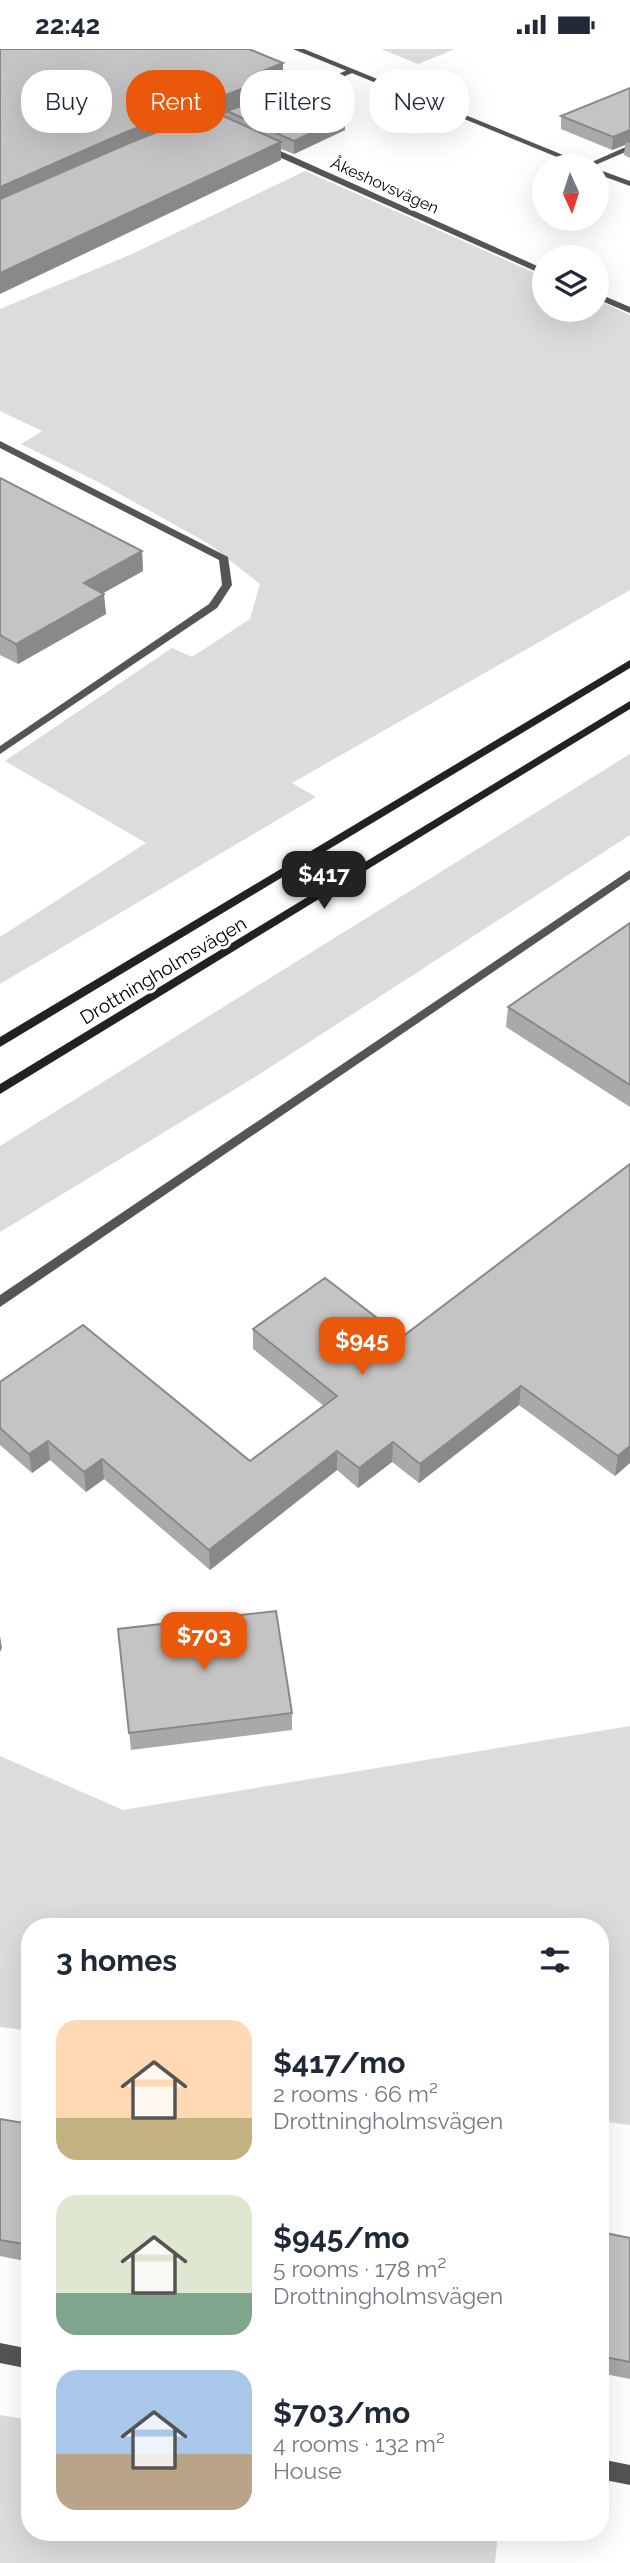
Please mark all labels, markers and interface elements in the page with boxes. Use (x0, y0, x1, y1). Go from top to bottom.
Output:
text: 22:42 (35, 10, 100, 40)
chip: Buy (21, 70, 112, 133)
chip: Rent (126, 70, 226, 133)
chip: Filters (240, 70, 355, 133)
chip: New (369, 70, 469, 133)
street label: Åkeshovsvägen (328, 152, 442, 218)
north arrow (532, 154, 609, 231)
map controls (532, 154, 609, 322)
button: layers (532, 245, 609, 322)
pin: $417 (283, 851, 365, 911)
text: $417 (298, 860, 350, 887)
street label: Drottningholmsvägen (76, 912, 250, 1028)
pin: $945 (321, 1317, 403, 1377)
text: $945 (335, 1326, 389, 1353)
pin: $703 (163, 1613, 245, 1672)
text: $703 (177, 1621, 231, 1648)
icon: filters (536, 1941, 574, 1979)
text: 3 homes (56, 1943, 177, 1978)
text: $417/mo (273, 2045, 405, 2080)
icon: home (112, 2048, 196, 2132)
text: 2 rooms · 66 m² (273, 2080, 438, 2107)
text: Drottningholmsvägen (273, 2107, 503, 2134)
text: $945/mo (273, 2220, 410, 2255)
icon: home (112, 2223, 196, 2307)
text: 5 rooms · 178 m² (273, 2255, 446, 2282)
text: Drottningholmsvägen (273, 2282, 503, 2309)
text: $703/mo (273, 2395, 410, 2430)
icon: home (112, 2398, 196, 2482)
text: 4 rooms · 132 m² (273, 2430, 445, 2457)
text: House (273, 2457, 342, 2484)

